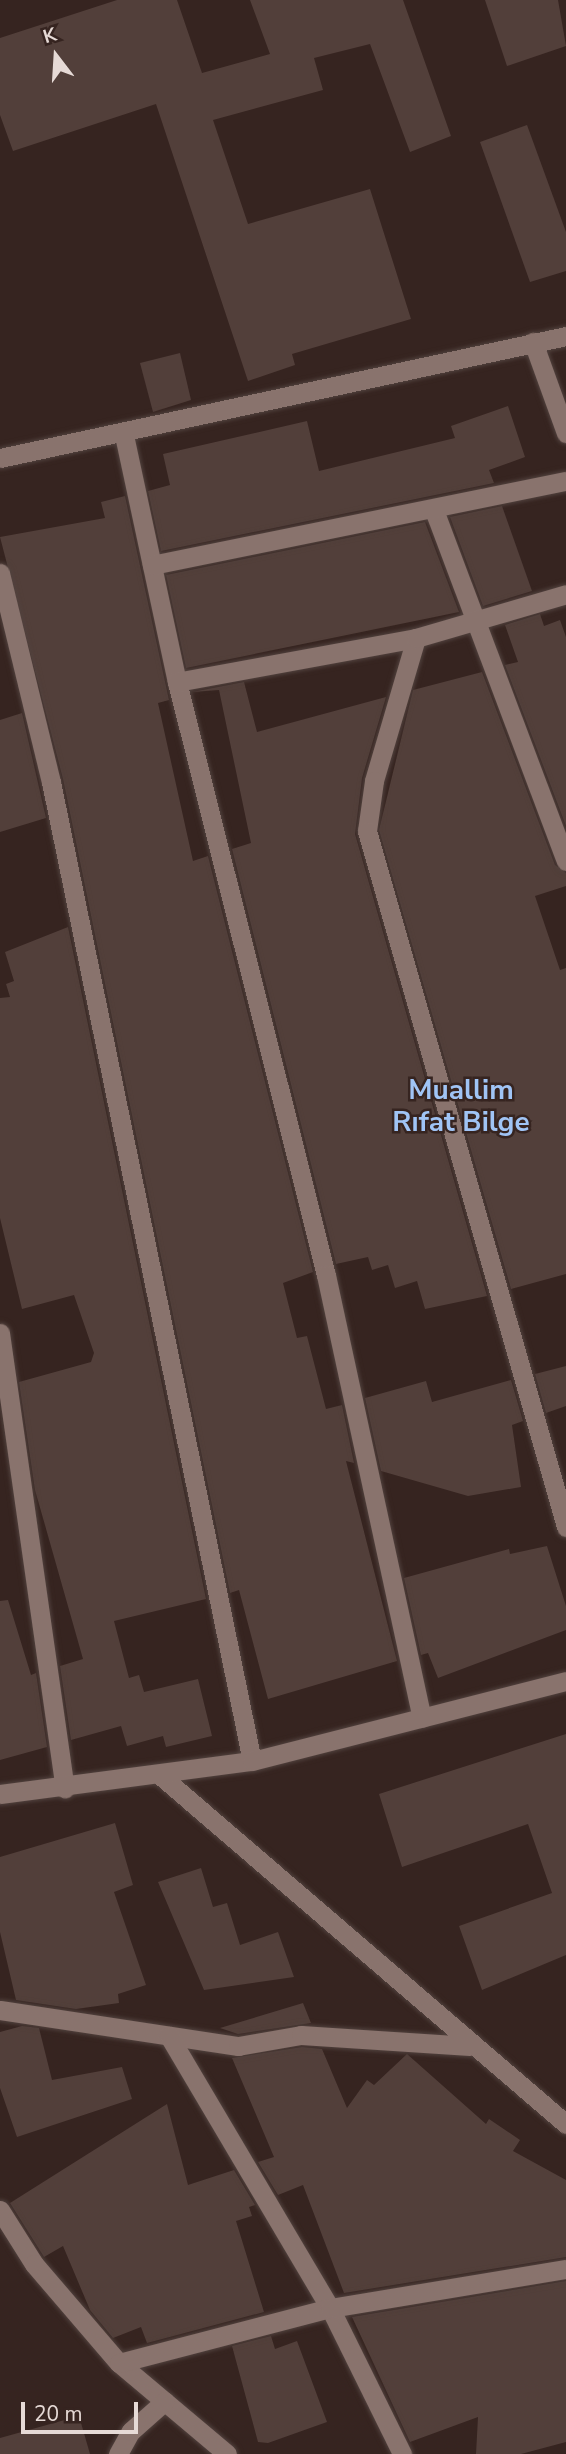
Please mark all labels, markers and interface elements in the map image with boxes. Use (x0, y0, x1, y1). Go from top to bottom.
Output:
north arrow (21, 21, 91, 91)
text: K (40, 22, 60, 50)
district label: Muallim Rıfat Bilge (392, 1073, 530, 1139)
scale bar (24, 2388, 142, 2432)
text: 20 m (34, 2400, 83, 2428)

